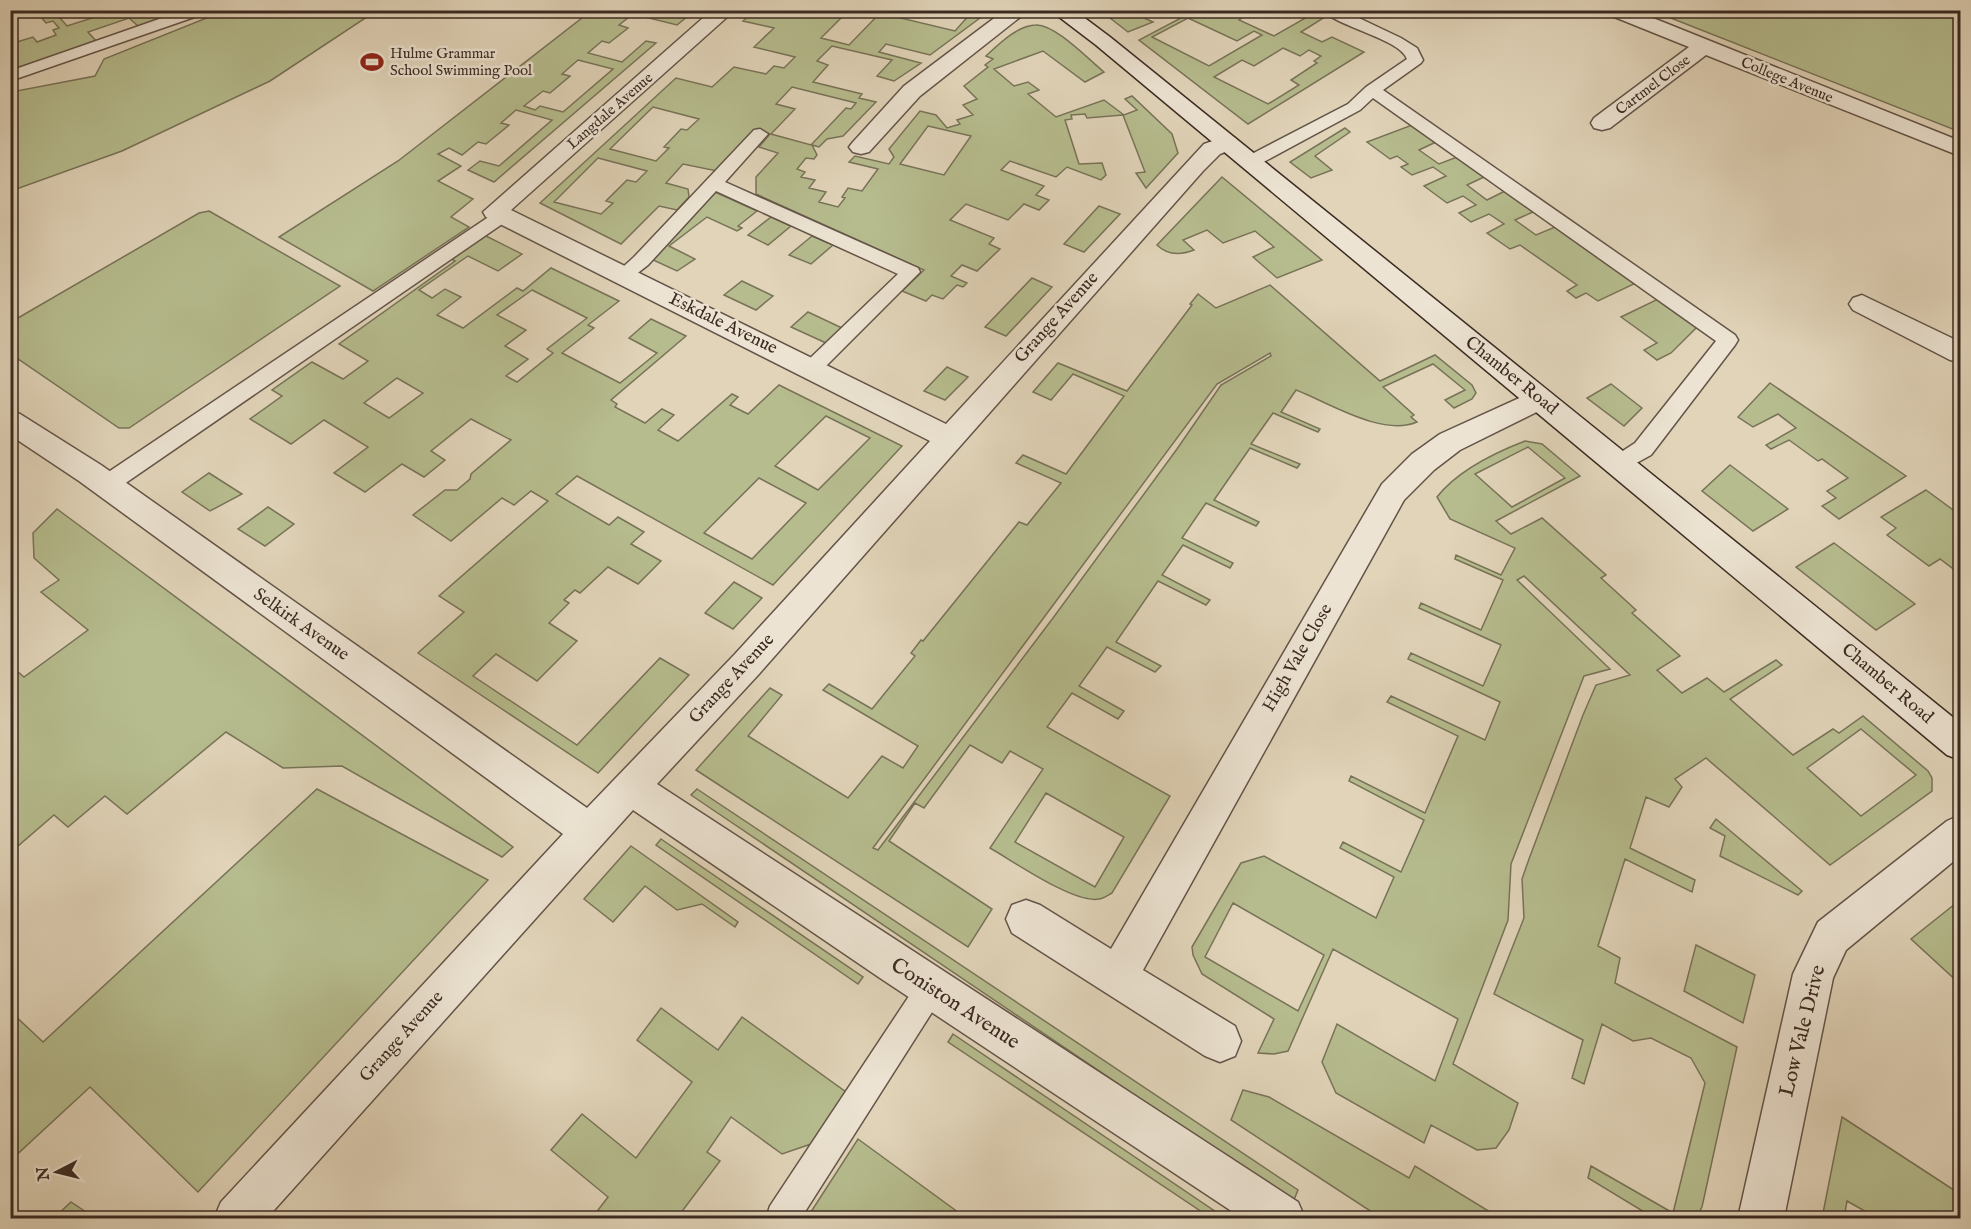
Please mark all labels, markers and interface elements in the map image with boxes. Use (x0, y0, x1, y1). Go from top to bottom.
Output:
place label: Hulme Grammar School Swimming Pool (390, 44, 533, 80)
sports icon: Hulme Grammar School Swimming Pool (359, 49, 385, 75)
street label: Cartmel Close (1612, 51, 1694, 119)
street label: College Avenue (1738, 53, 1836, 107)
street label: Langdale Avenue (563, 68, 657, 154)
street label: Grange Avenue (1010, 267, 1104, 369)
street label: Eskdale Avenue (665, 288, 781, 360)
street label: Chamber Road (1460, 331, 1563, 421)
street label: Selkirk Avenue (249, 583, 353, 667)
street label: High Vale Close (1258, 600, 1338, 716)
street label: Grange Avenue (684, 629, 780, 729)
street label: Chamber Road (1836, 639, 1938, 729)
street label: Coniston Avenue (885, 952, 1025, 1056)
street label: Low Vale Drive (1774, 962, 1832, 1100)
street label: Grange Avenue (355, 986, 449, 1088)
north arrow (27, 1142, 87, 1202)
text: N (33, 1165, 55, 1183)

